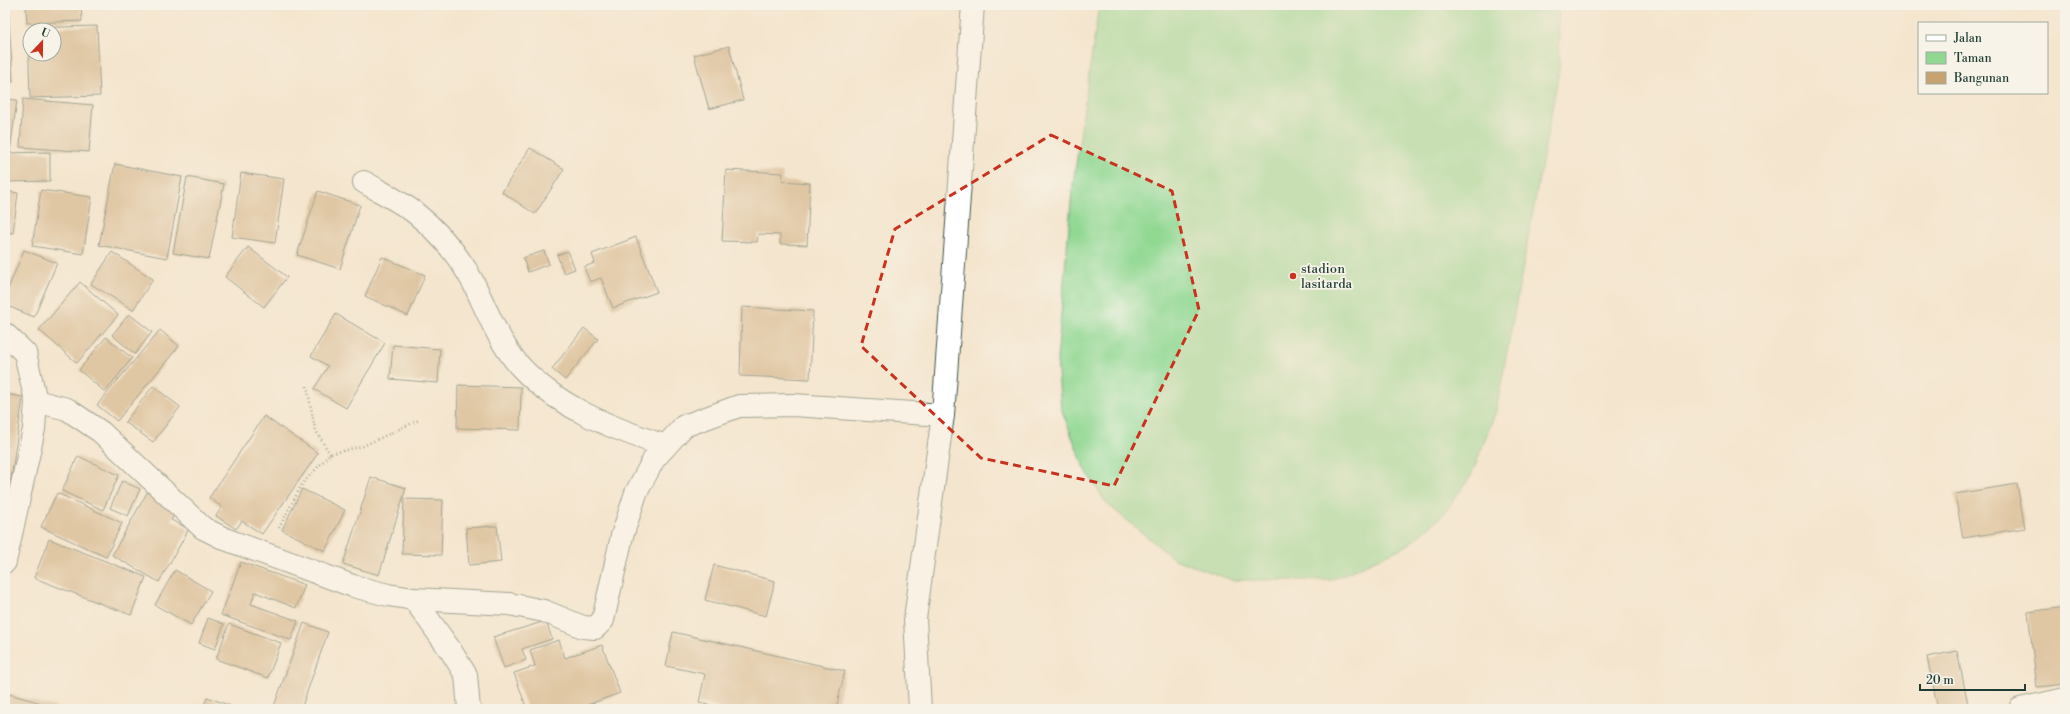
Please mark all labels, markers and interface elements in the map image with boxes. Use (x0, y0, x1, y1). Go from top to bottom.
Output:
north arrow (22, 22, 62, 62)
legend (1918, 22, 2048, 94)
text: U (39, 26, 52, 42)
text: Jalan (1953, 31, 1982, 46)
text: Taman (1954, 51, 1992, 66)
text: Bangunan (1953, 71, 2009, 86)
place label: stadion lasitarda (1301, 261, 1353, 292)
marker: stadion lasitarda (1288, 271, 1298, 281)
scale bar (1920, 666, 2025, 692)
text: 20 m (1926, 673, 1954, 688)

